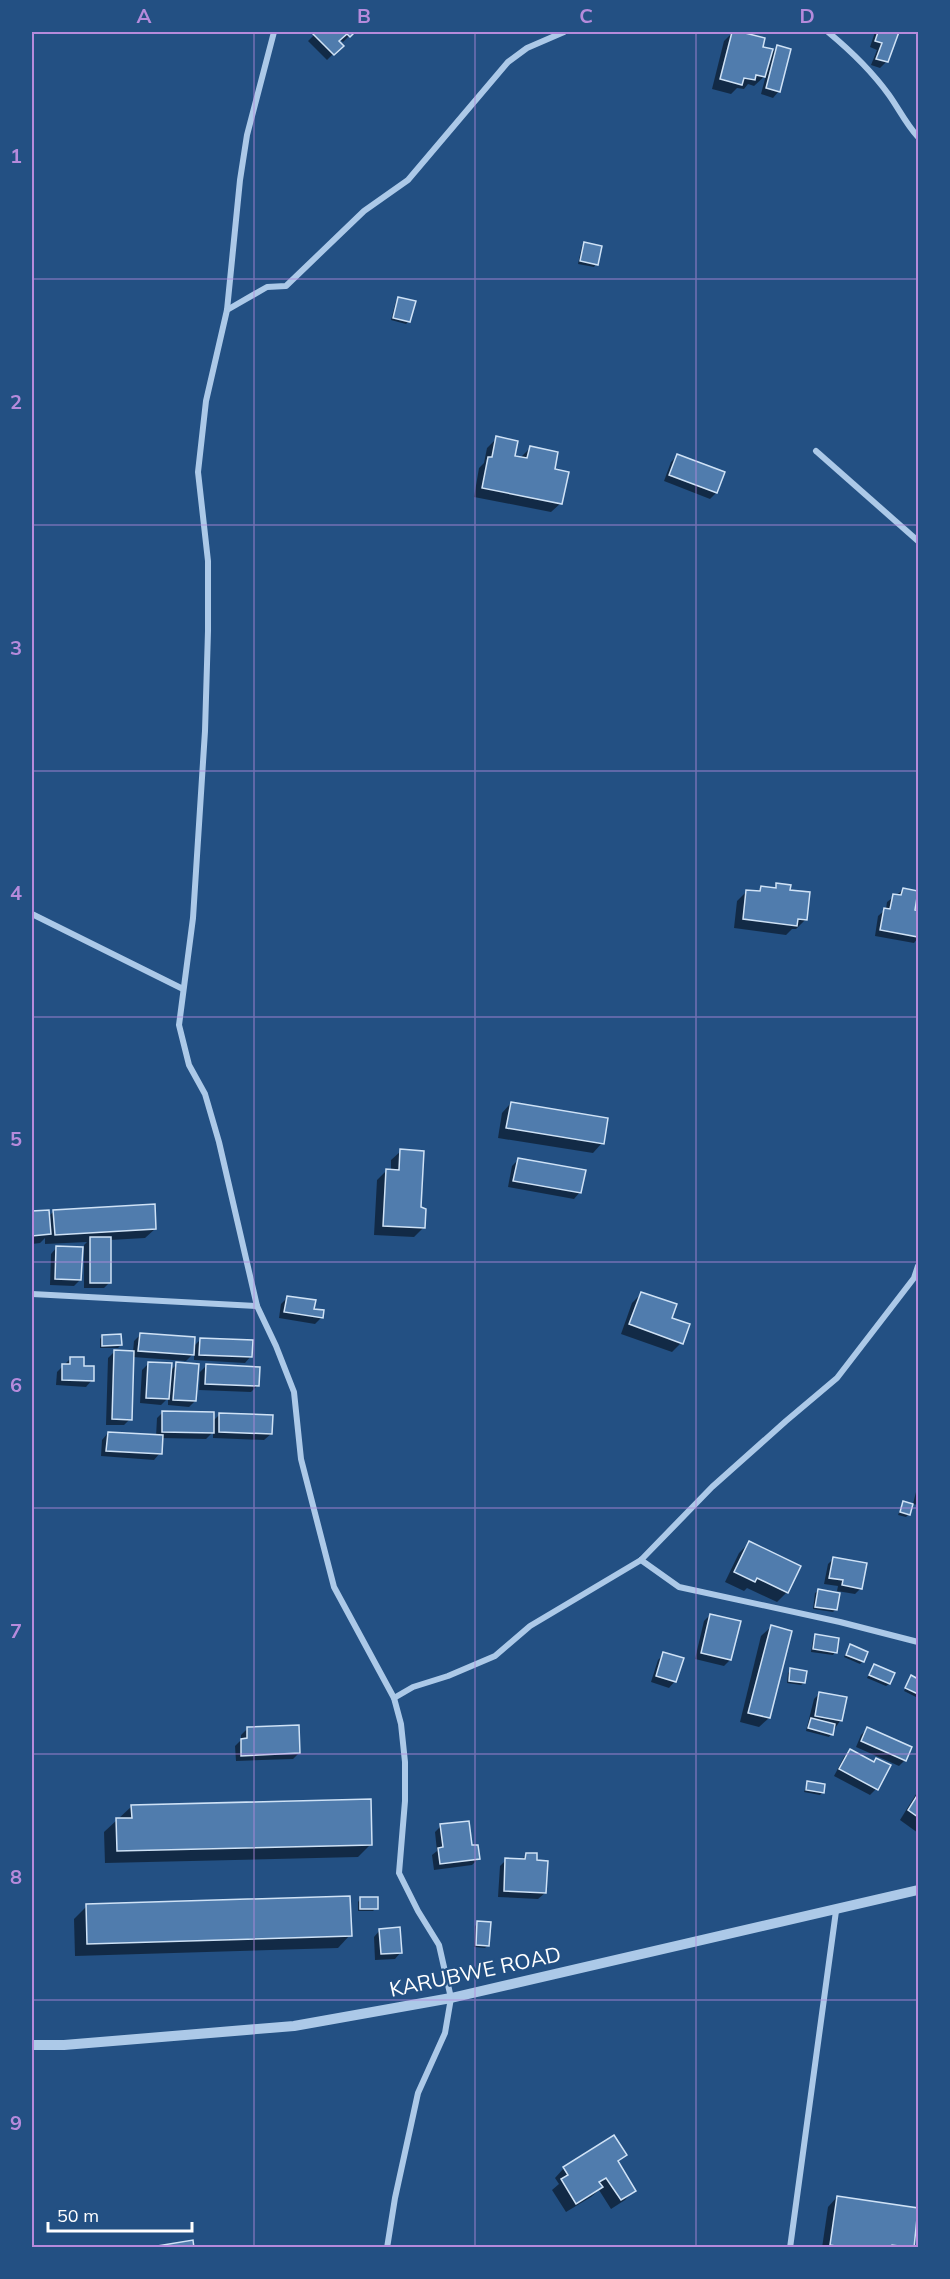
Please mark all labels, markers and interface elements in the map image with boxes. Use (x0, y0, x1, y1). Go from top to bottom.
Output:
text: A (137, 3, 152, 28)
text: B (357, 3, 371, 28)
text: C (579, 3, 593, 28)
text: D (799, 3, 815, 28)
text: 1 (10, 143, 22, 168)
text: 2 (10, 389, 22, 414)
text: 3 (10, 635, 22, 660)
text: 4 (10, 880, 22, 905)
text: 5 (10, 1126, 22, 1151)
text: 6 (10, 1372, 22, 1397)
text: 7 (10, 1618, 22, 1643)
text: 8 (10, 1864, 22, 1889)
street label: KARUBWE ROAD (387, 1940, 563, 2002)
text: 9 (10, 2110, 22, 2135)
scale bar (48, 2195, 192, 2233)
text: 50 m (57, 2204, 99, 2227)

